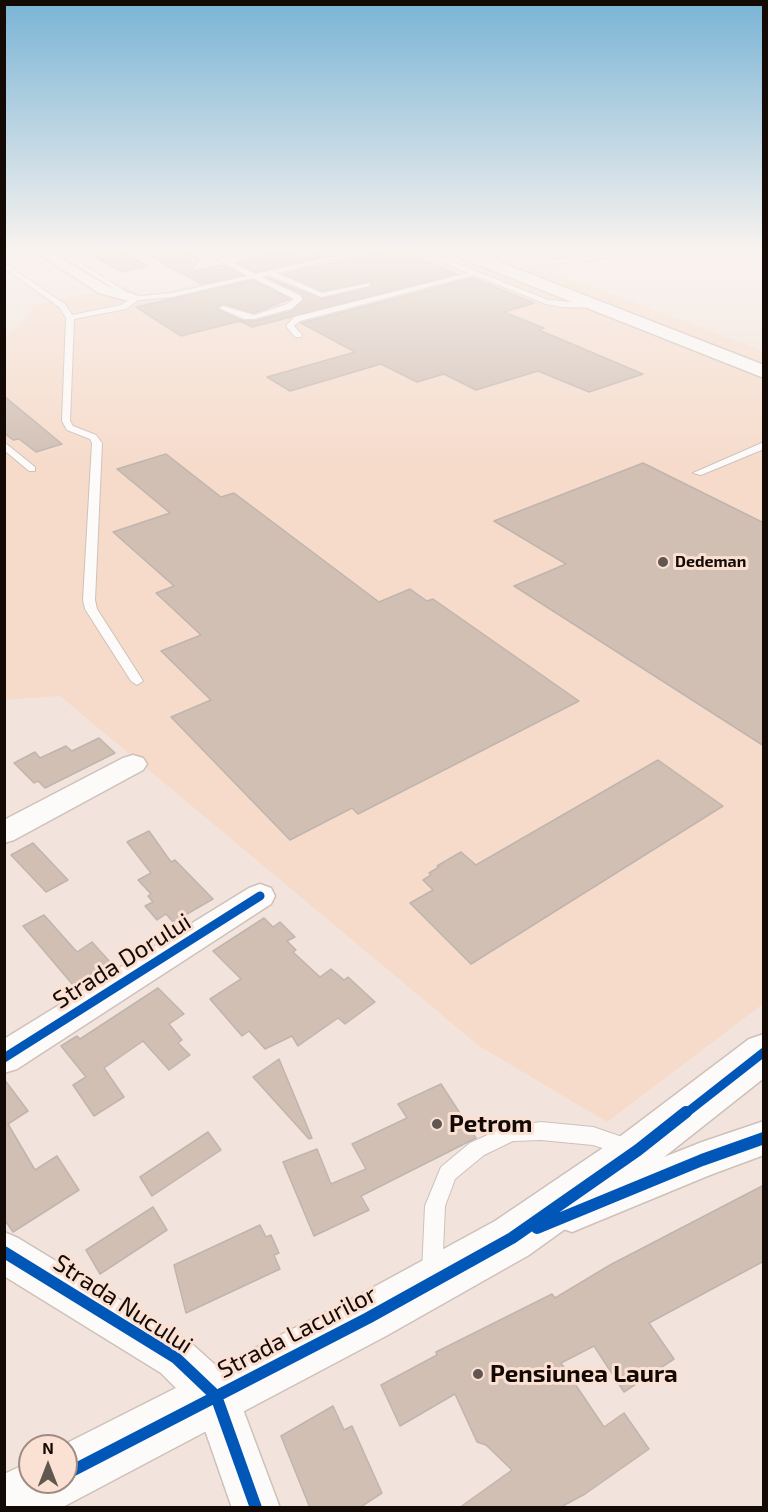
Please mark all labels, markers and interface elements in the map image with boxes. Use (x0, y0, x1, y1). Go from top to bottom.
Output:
place label: Dedeman (675, 552, 746, 572)
marker: Dedeman (656, 555, 670, 569)
street label: Strada Dorului (48, 907, 196, 1015)
place label: Petrom (449, 1110, 532, 1138)
marker: Petrom (430, 1117, 444, 1131)
street label: Strada Nucului (48, 1248, 198, 1360)
street label: Strada Lacurilor (213, 1280, 381, 1384)
place label: Pensiunea Laura (490, 1360, 678, 1388)
marker: Pensiunea Laura (471, 1367, 485, 1381)
north arrow (18, 1434, 78, 1494)
text: N (42, 1438, 54, 1457)

